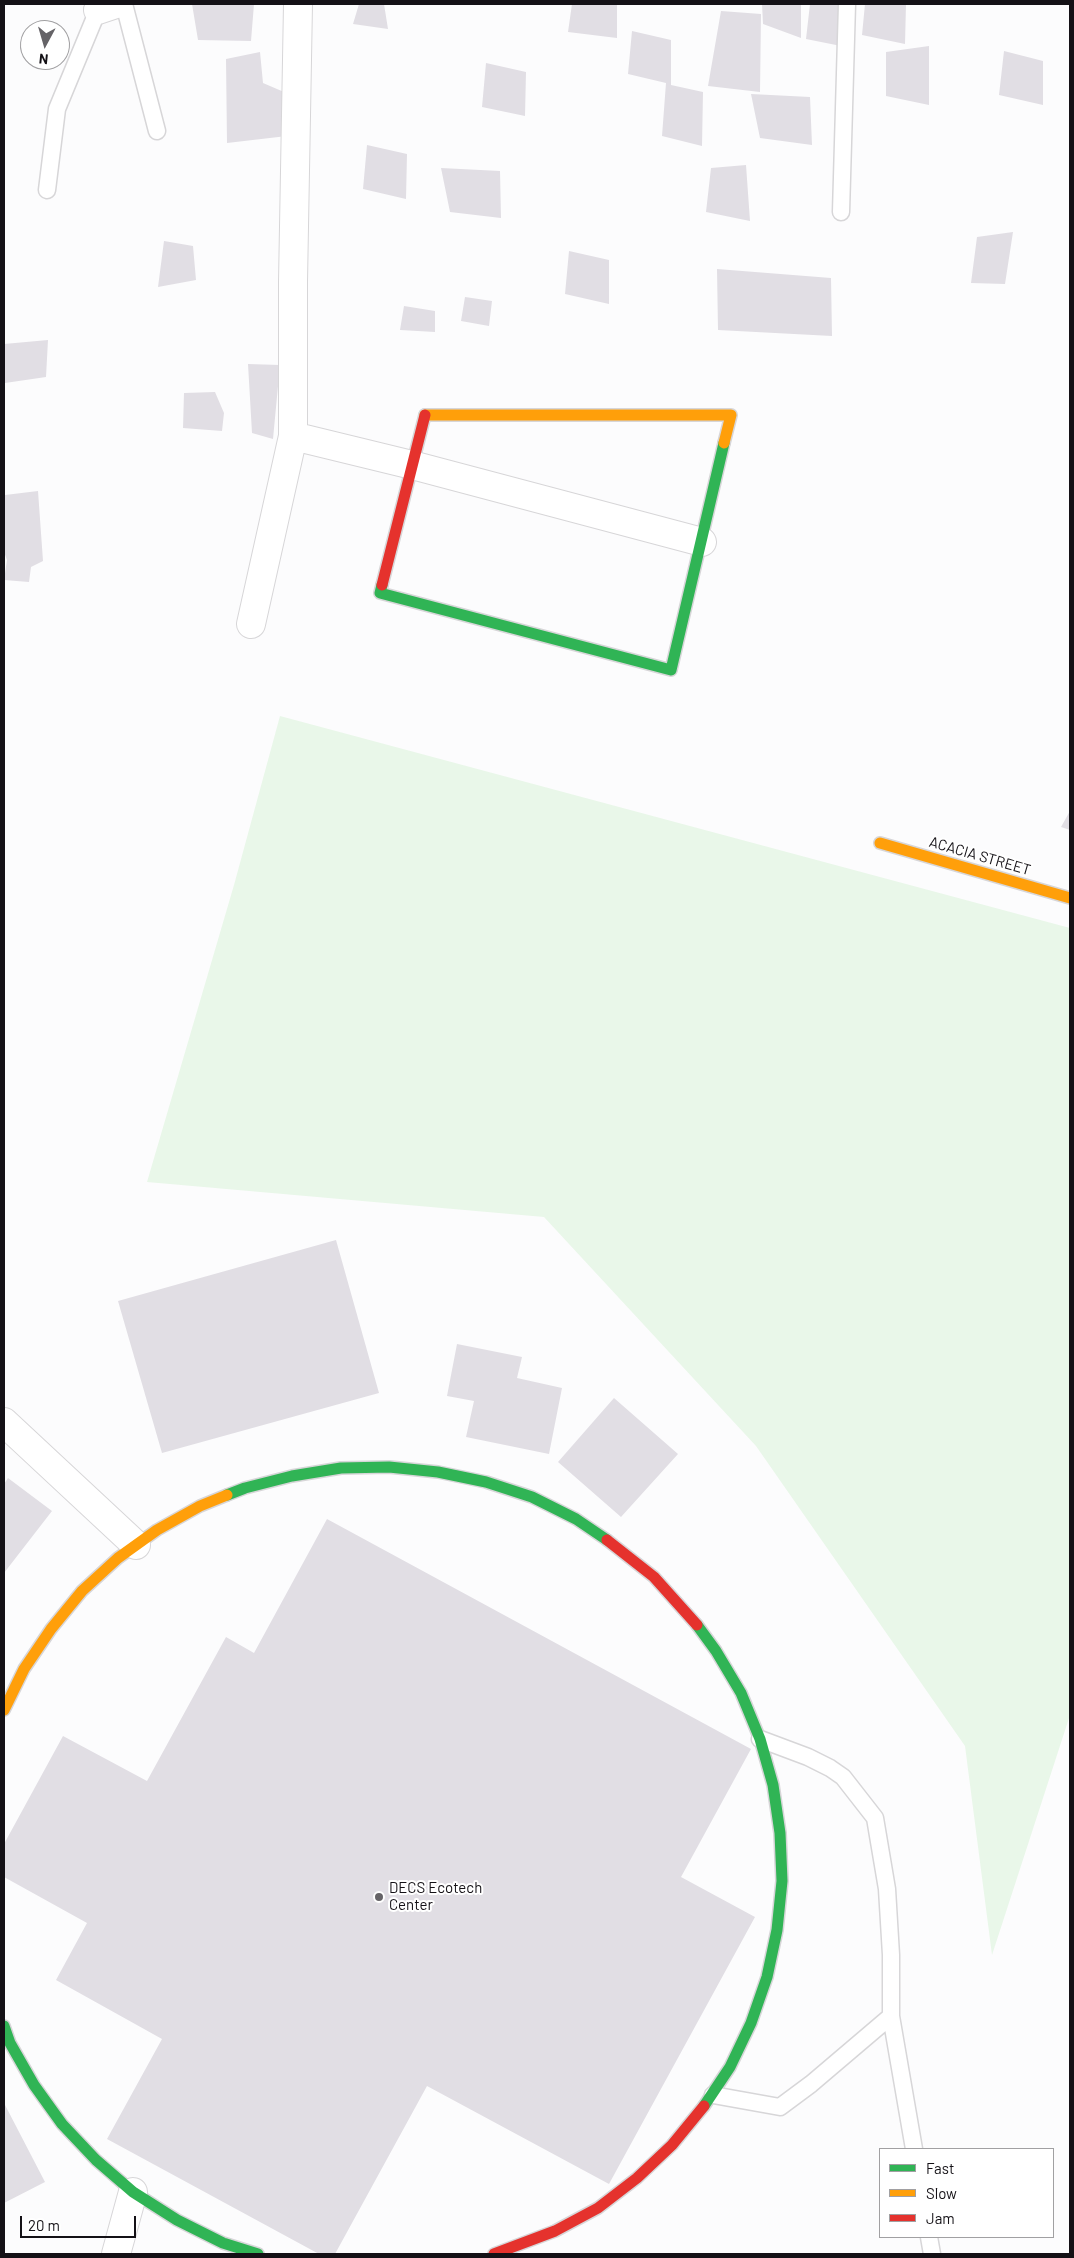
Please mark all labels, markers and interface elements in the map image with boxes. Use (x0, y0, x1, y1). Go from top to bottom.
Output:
north arrow (20, 20, 70, 70)
text: N (38, 50, 49, 68)
street label: ACACIA STREET (927, 833, 1033, 879)
place label: DECS Ecotech Center (389, 1879, 482, 1914)
marker: DECS Ecotech Center (373, 1891, 385, 1903)
legend (879, 2148, 1054, 2238)
text: Fast (926, 2159, 954, 2177)
text: Slow (926, 2184, 957, 2202)
scale bar (22, 2206, 139, 2238)
text: Jam (926, 2209, 955, 2227)
text: 20 m (28, 2216, 60, 2234)

